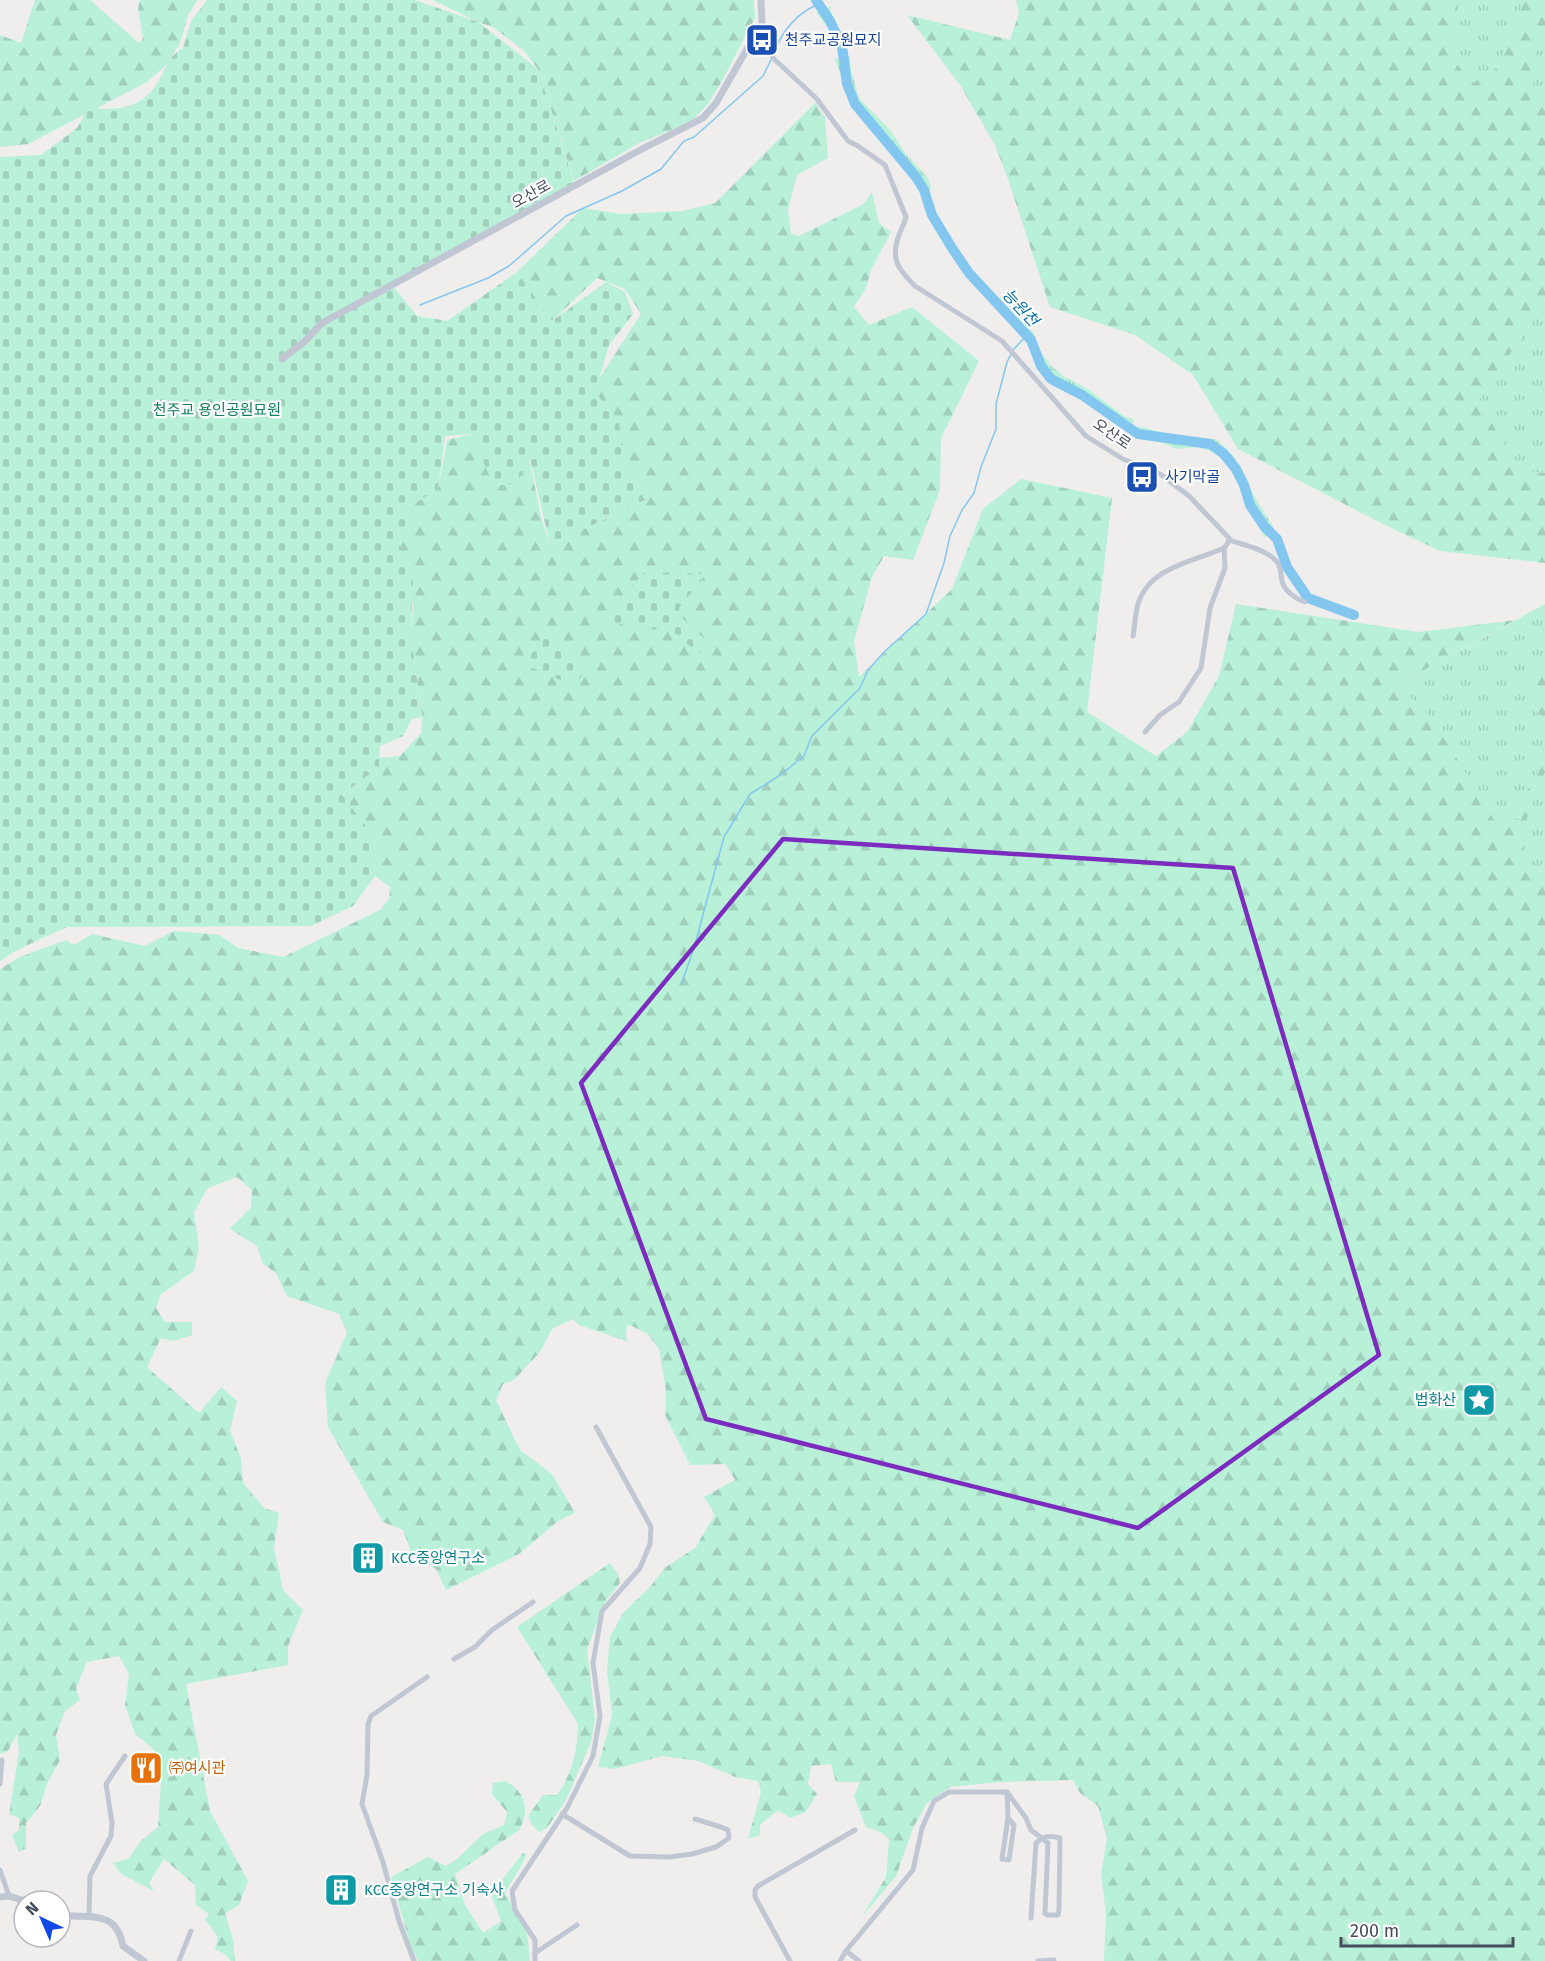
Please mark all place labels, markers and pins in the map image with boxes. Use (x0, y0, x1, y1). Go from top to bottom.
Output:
bus stop icon: 천주교공원묘지 (744, 22, 780, 58)
place label: 천주교공원묘지 (785, 31, 882, 49)
bus stop icon: 사기막골 (1124, 459, 1160, 495)
place label: 사기막골 (1165, 468, 1220, 486)
place icon: 법화산 (1461, 1382, 1497, 1418)
place label: 법화산 (1415, 1391, 1456, 1409)
building icon: KCC중앙연구소 (350, 1540, 386, 1576)
place label: KCC중앙연구소 (391, 1549, 485, 1567)
restaurant icon: ㈜여시관 (128, 1750, 164, 1786)
place label: ㈜여시관 (169, 1759, 226, 1777)
building icon: KCC중앙연구소 기숙사 (323, 1872, 359, 1908)
place label: KCC중앙연구소 기숙사 (364, 1881, 504, 1899)

